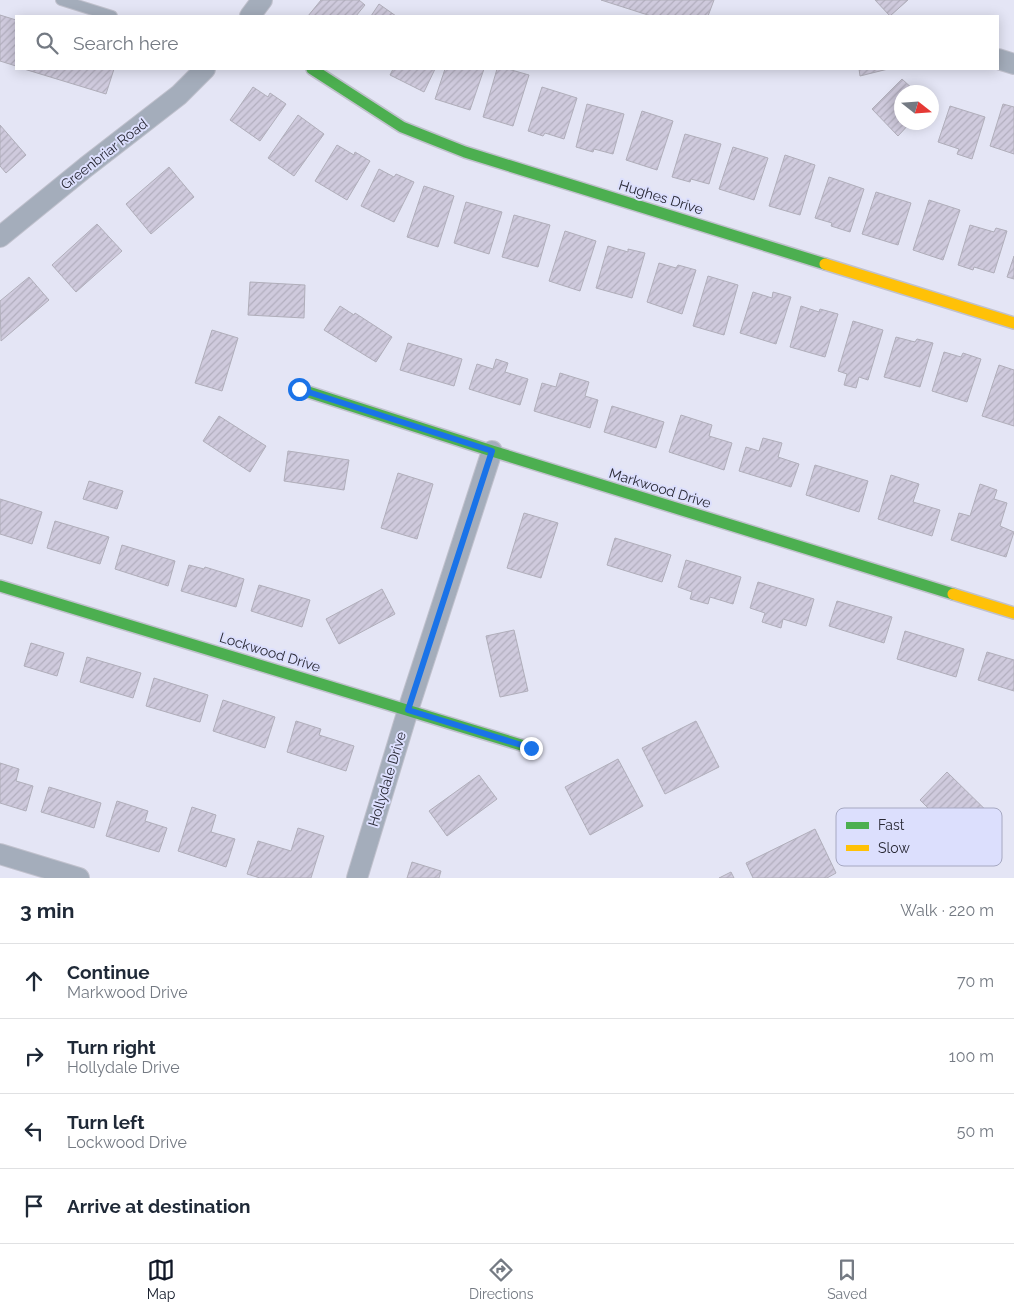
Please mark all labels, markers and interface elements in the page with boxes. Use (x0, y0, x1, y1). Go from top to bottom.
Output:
search box (15, 15, 999, 70)
icon: search (33, 29, 61, 57)
text: Search here (73, 32, 179, 54)
north arrow (894, 85, 939, 130)
street label: Greenbriar Road (58, 115, 150, 193)
street label: Hughes Drive (617, 177, 705, 217)
route start (288, 378, 311, 401)
street label: Markwood Drive (607, 465, 713, 511)
street label: Lockwood Drive (217, 629, 323, 675)
street label: Hollydale Drive (365, 730, 409, 828)
route end (520, 737, 543, 760)
legend (836, 808, 1002, 866)
text: Fast (878, 817, 905, 833)
text: Slow (878, 840, 910, 856)
text: 3 min (20, 898, 74, 923)
text: Walk · 220 m (900, 901, 994, 920)
text: Continue (67, 961, 150, 983)
icon: ahead (20, 967, 48, 995)
text: 70 m (957, 972, 994, 991)
text: Markwood Drive (67, 983, 188, 1002)
text: Turn right (67, 1036, 156, 1058)
icon: right (20, 1042, 48, 1070)
text: 100 m (949, 1047, 994, 1066)
text: Hollydale Drive (67, 1058, 180, 1077)
text: Turn left (67, 1111, 144, 1133)
icon: left (20, 1117, 48, 1145)
text: 50 m (957, 1122, 994, 1141)
text: Lockwood Drive (67, 1133, 187, 1152)
icon: arrive (20, 1192, 48, 1220)
text: Arrive at destination (67, 1195, 251, 1217)
tab: Map (147, 1256, 175, 1302)
tab: Directions (469, 1256, 534, 1302)
tab: Saved (827, 1256, 867, 1302)

